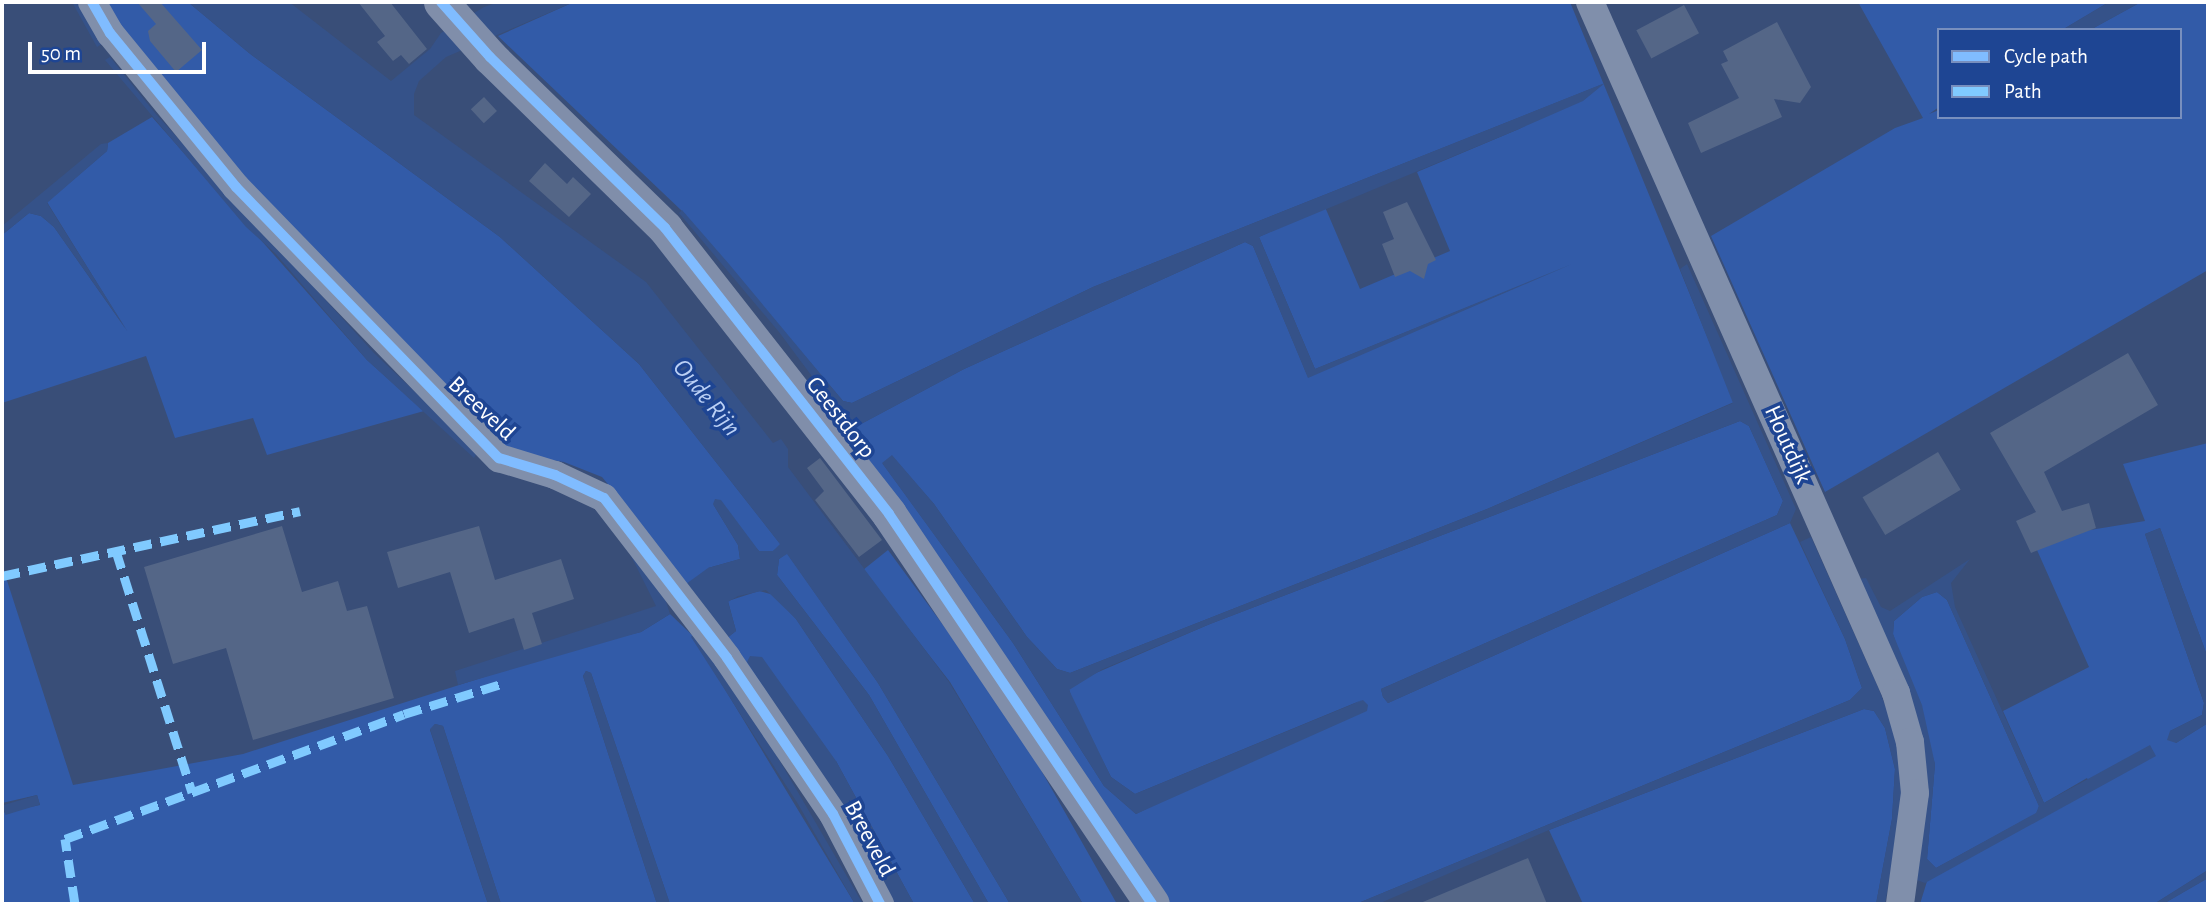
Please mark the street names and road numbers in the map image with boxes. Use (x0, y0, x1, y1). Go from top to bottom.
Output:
street label: Breeveld (441, 371, 521, 447)
street label: Geestdorp (799, 371, 881, 465)
street label: Houtdijk (1757, 401, 1817, 489)
street label: Breeveld (837, 796, 901, 882)

